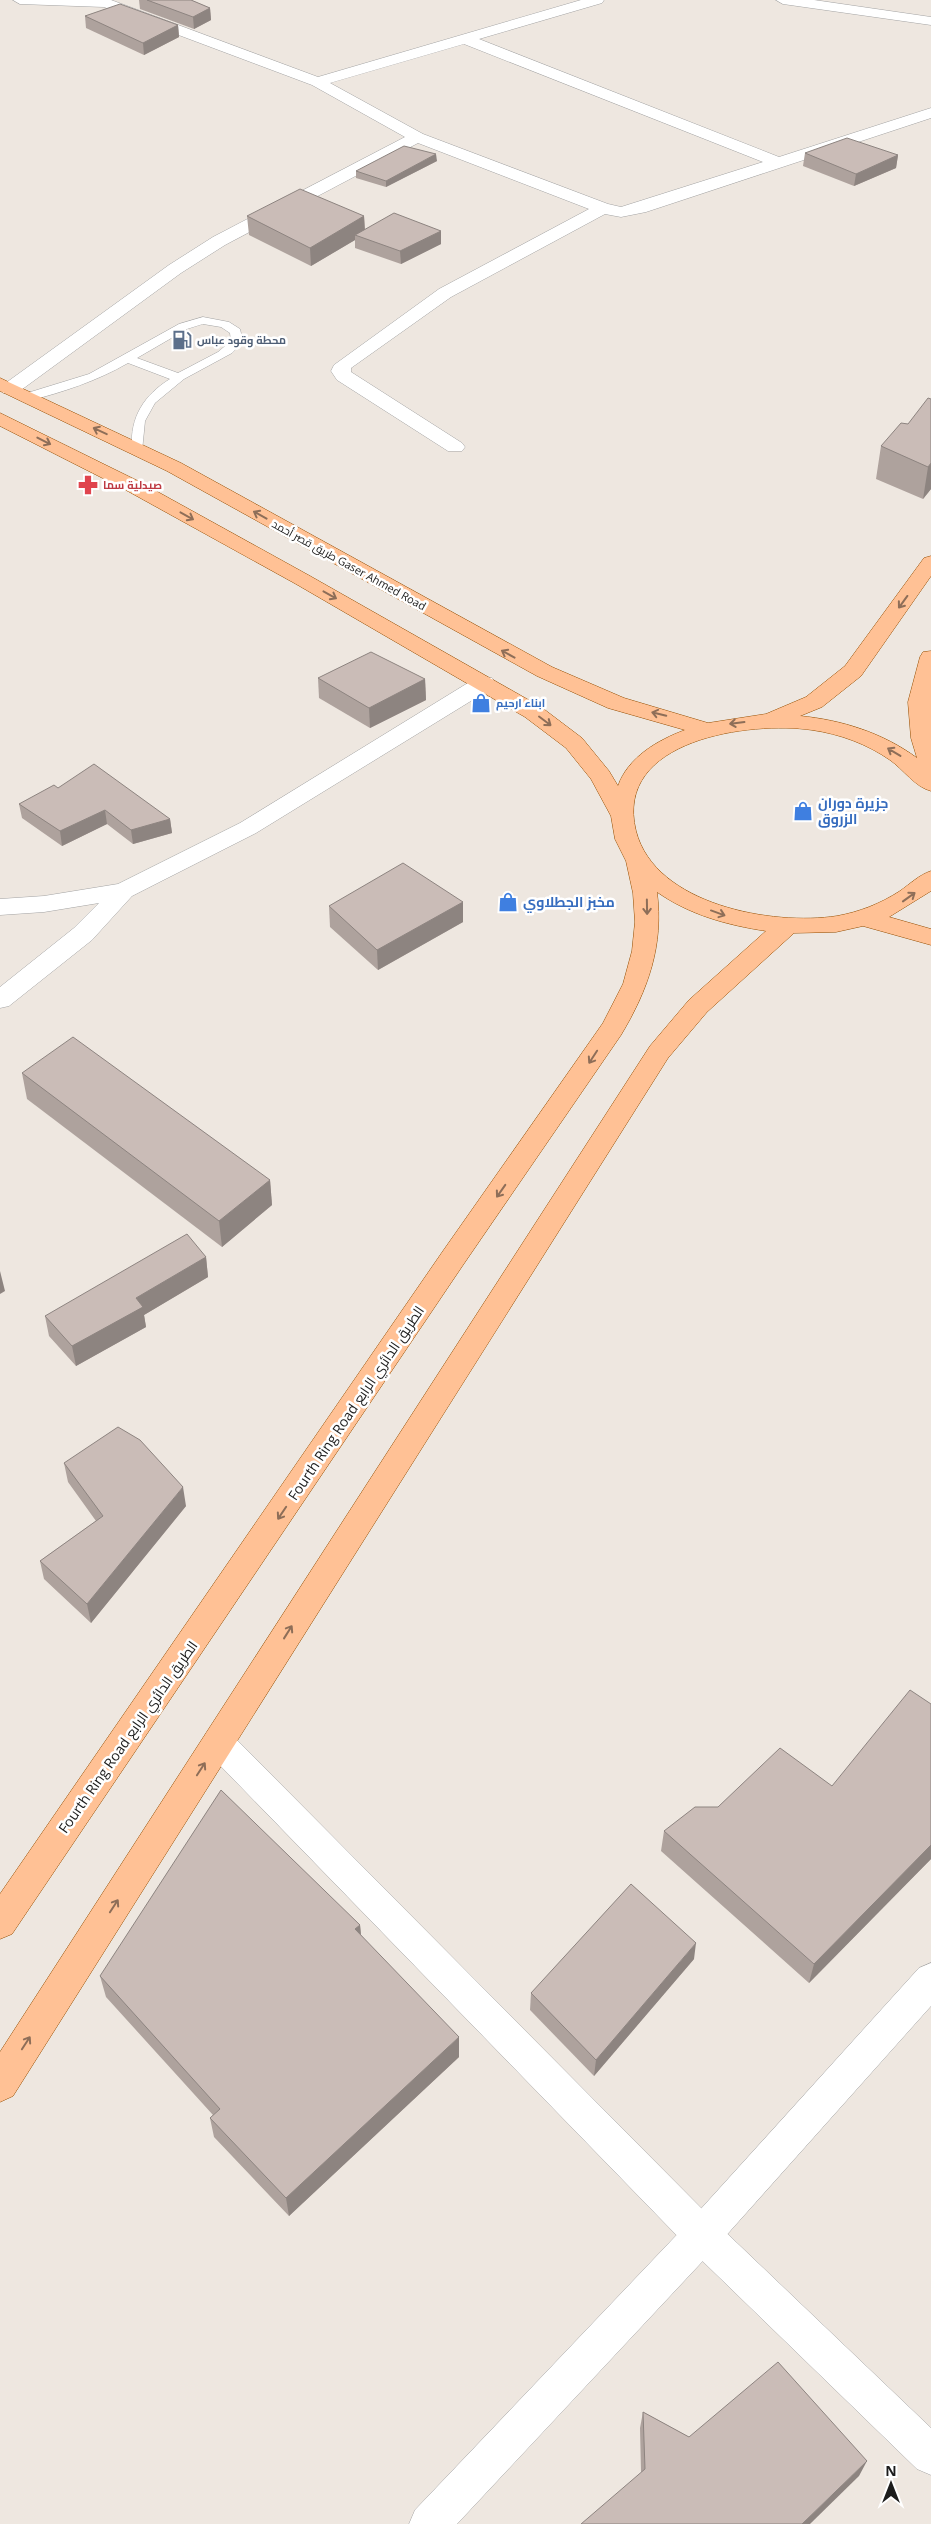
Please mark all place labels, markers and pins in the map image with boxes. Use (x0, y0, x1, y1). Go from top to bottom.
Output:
fuel station icon: محطة وقود عباس (171, 329, 193, 351)
place label: محطة وقود عباس (197, 332, 286, 348)
pharmacy icon: صيدلية سما (77, 474, 99, 496)
place label: صيدلية سما (103, 477, 162, 492)
shop icon: ابناء ارحيم (470, 692, 492, 714)
place label: ابناء ارحيم (496, 695, 545, 711)
place label: جزيرة دوران الزروق (818, 793, 888, 828)
shop icon: جزيرة دوران الزروق (792, 800, 814, 822)
shop icon: مخبز الجطلاوي (497, 891, 519, 913)
place label: مخبز الجطلاوي (523, 892, 615, 913)

